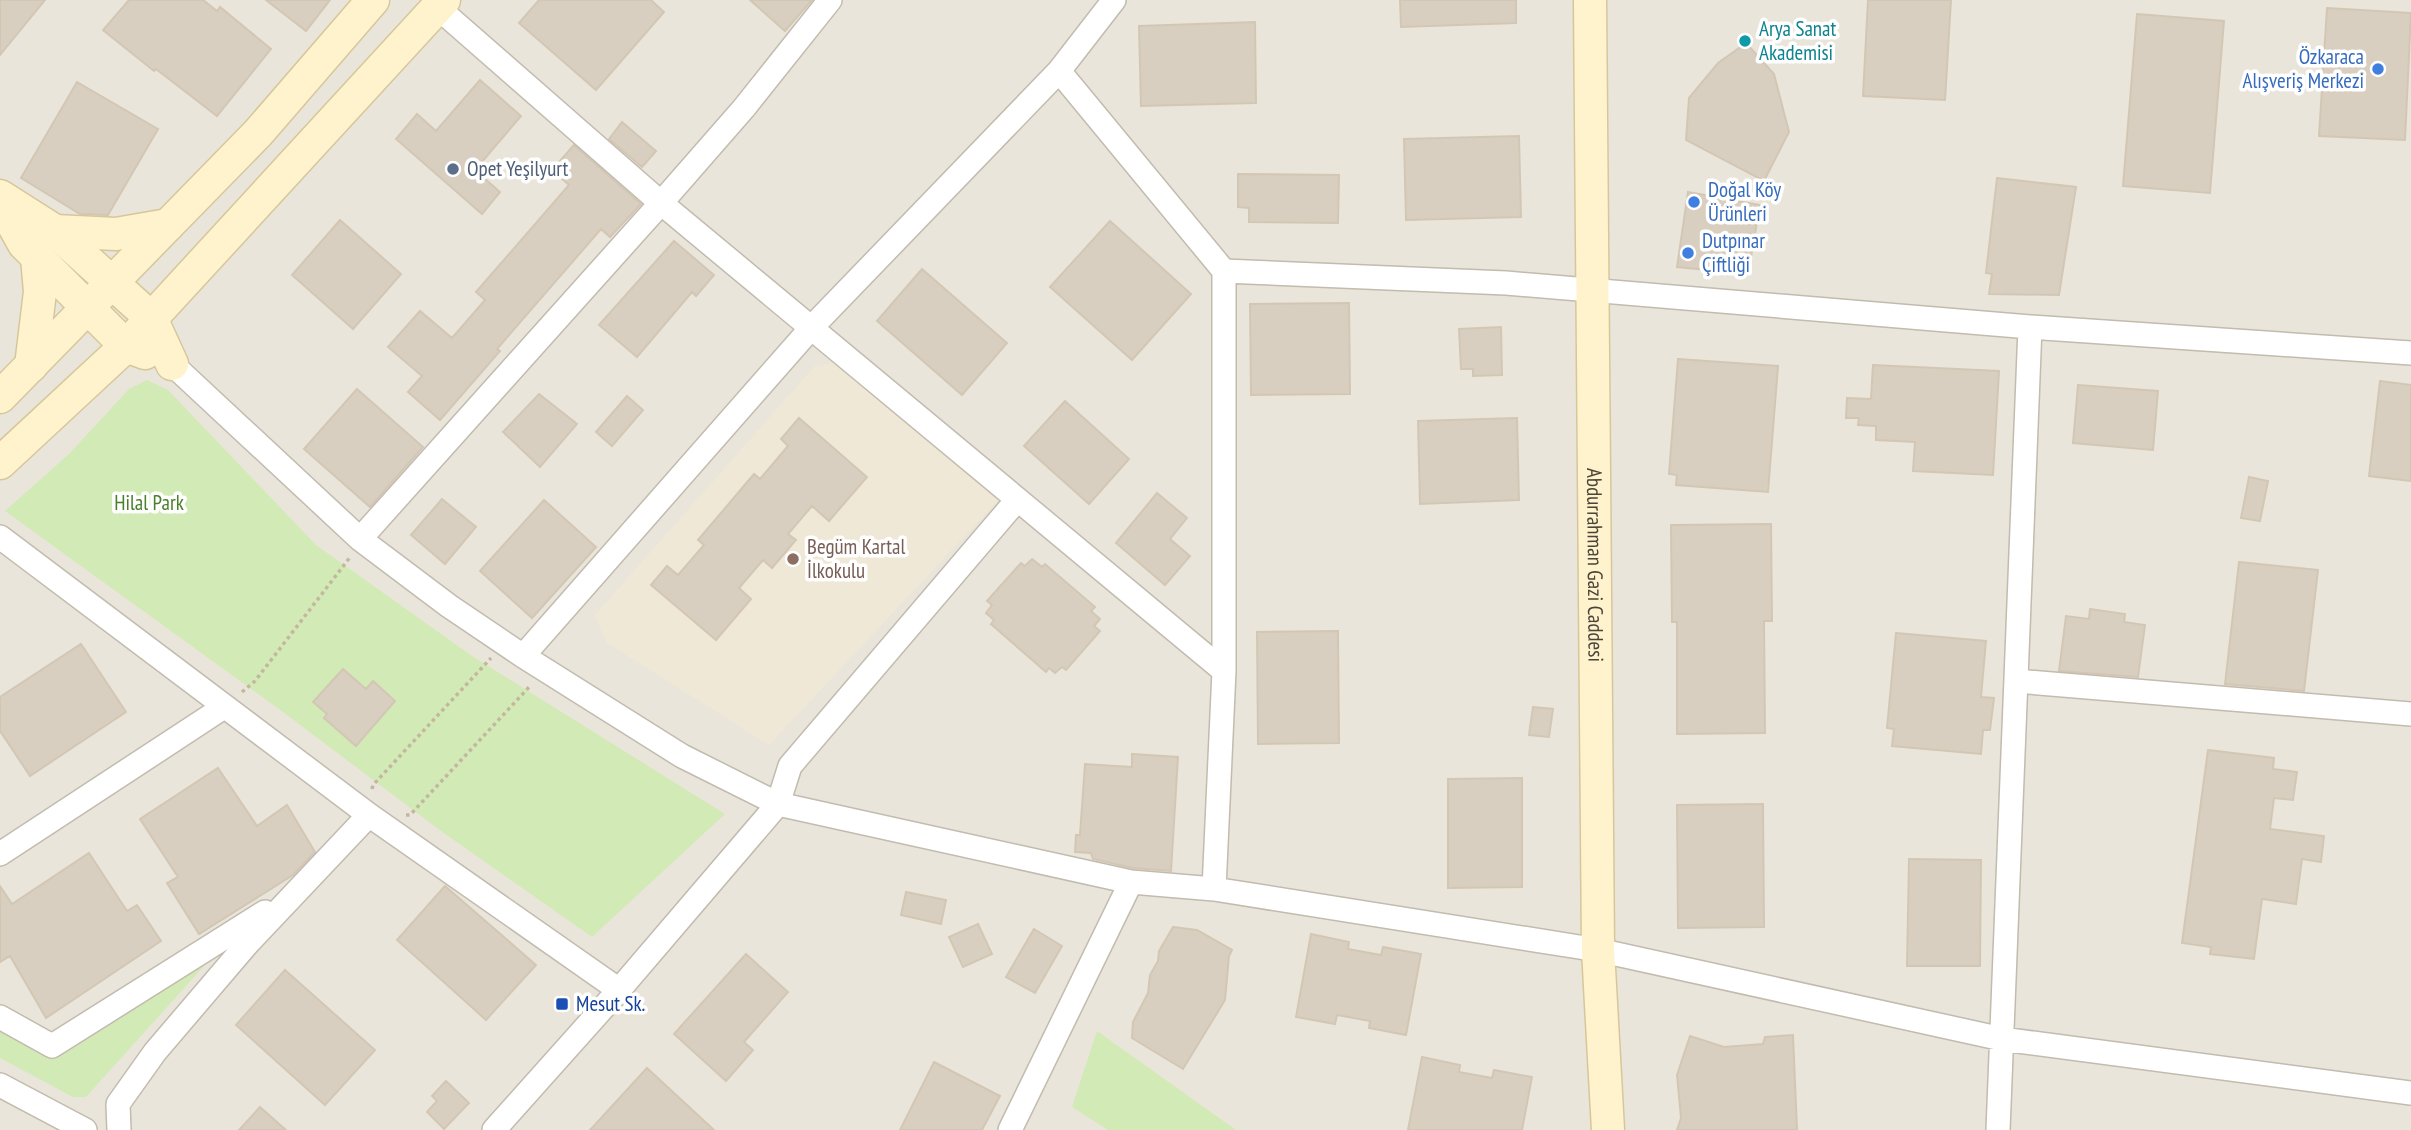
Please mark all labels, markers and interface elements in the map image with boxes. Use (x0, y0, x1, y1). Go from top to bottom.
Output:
place label: Arya Sanat Akademisi (1759, 15, 1836, 66)
marker: Arya Sanat Akademisi (1737, 33, 1753, 49)
place label: Özkaraca Alışveriş Merkezi (2242, 43, 2364, 94)
marker: Özkaraca Alışveriş Merkezi (2370, 61, 2386, 77)
place label: Opet Yeşilyurt (467, 155, 569, 182)
marker: Opet Yeşilyurt (445, 161, 461, 177)
place label: Doğal Köy Ürünleri (1708, 176, 1781, 227)
marker: Doğal Köy Ürünleri (1686, 194, 1702, 210)
place label: Dutpınar Çiftliği (1702, 227, 1765, 278)
marker: Dutpınar Çiftliği (1680, 245, 1696, 261)
street label: Abdurrahman Gazi Caddesi (1581, 468, 1610, 662)
park label: Hilal Park (114, 489, 184, 516)
place label: Begüm Kartal İlkokulu (807, 533, 905, 584)
marker: Begüm Kartal İlkokulu (785, 551, 801, 567)
place label: Mesut Sk. (576, 990, 645, 1017)
marker: Mesut Sk. (554, 996, 570, 1012)

